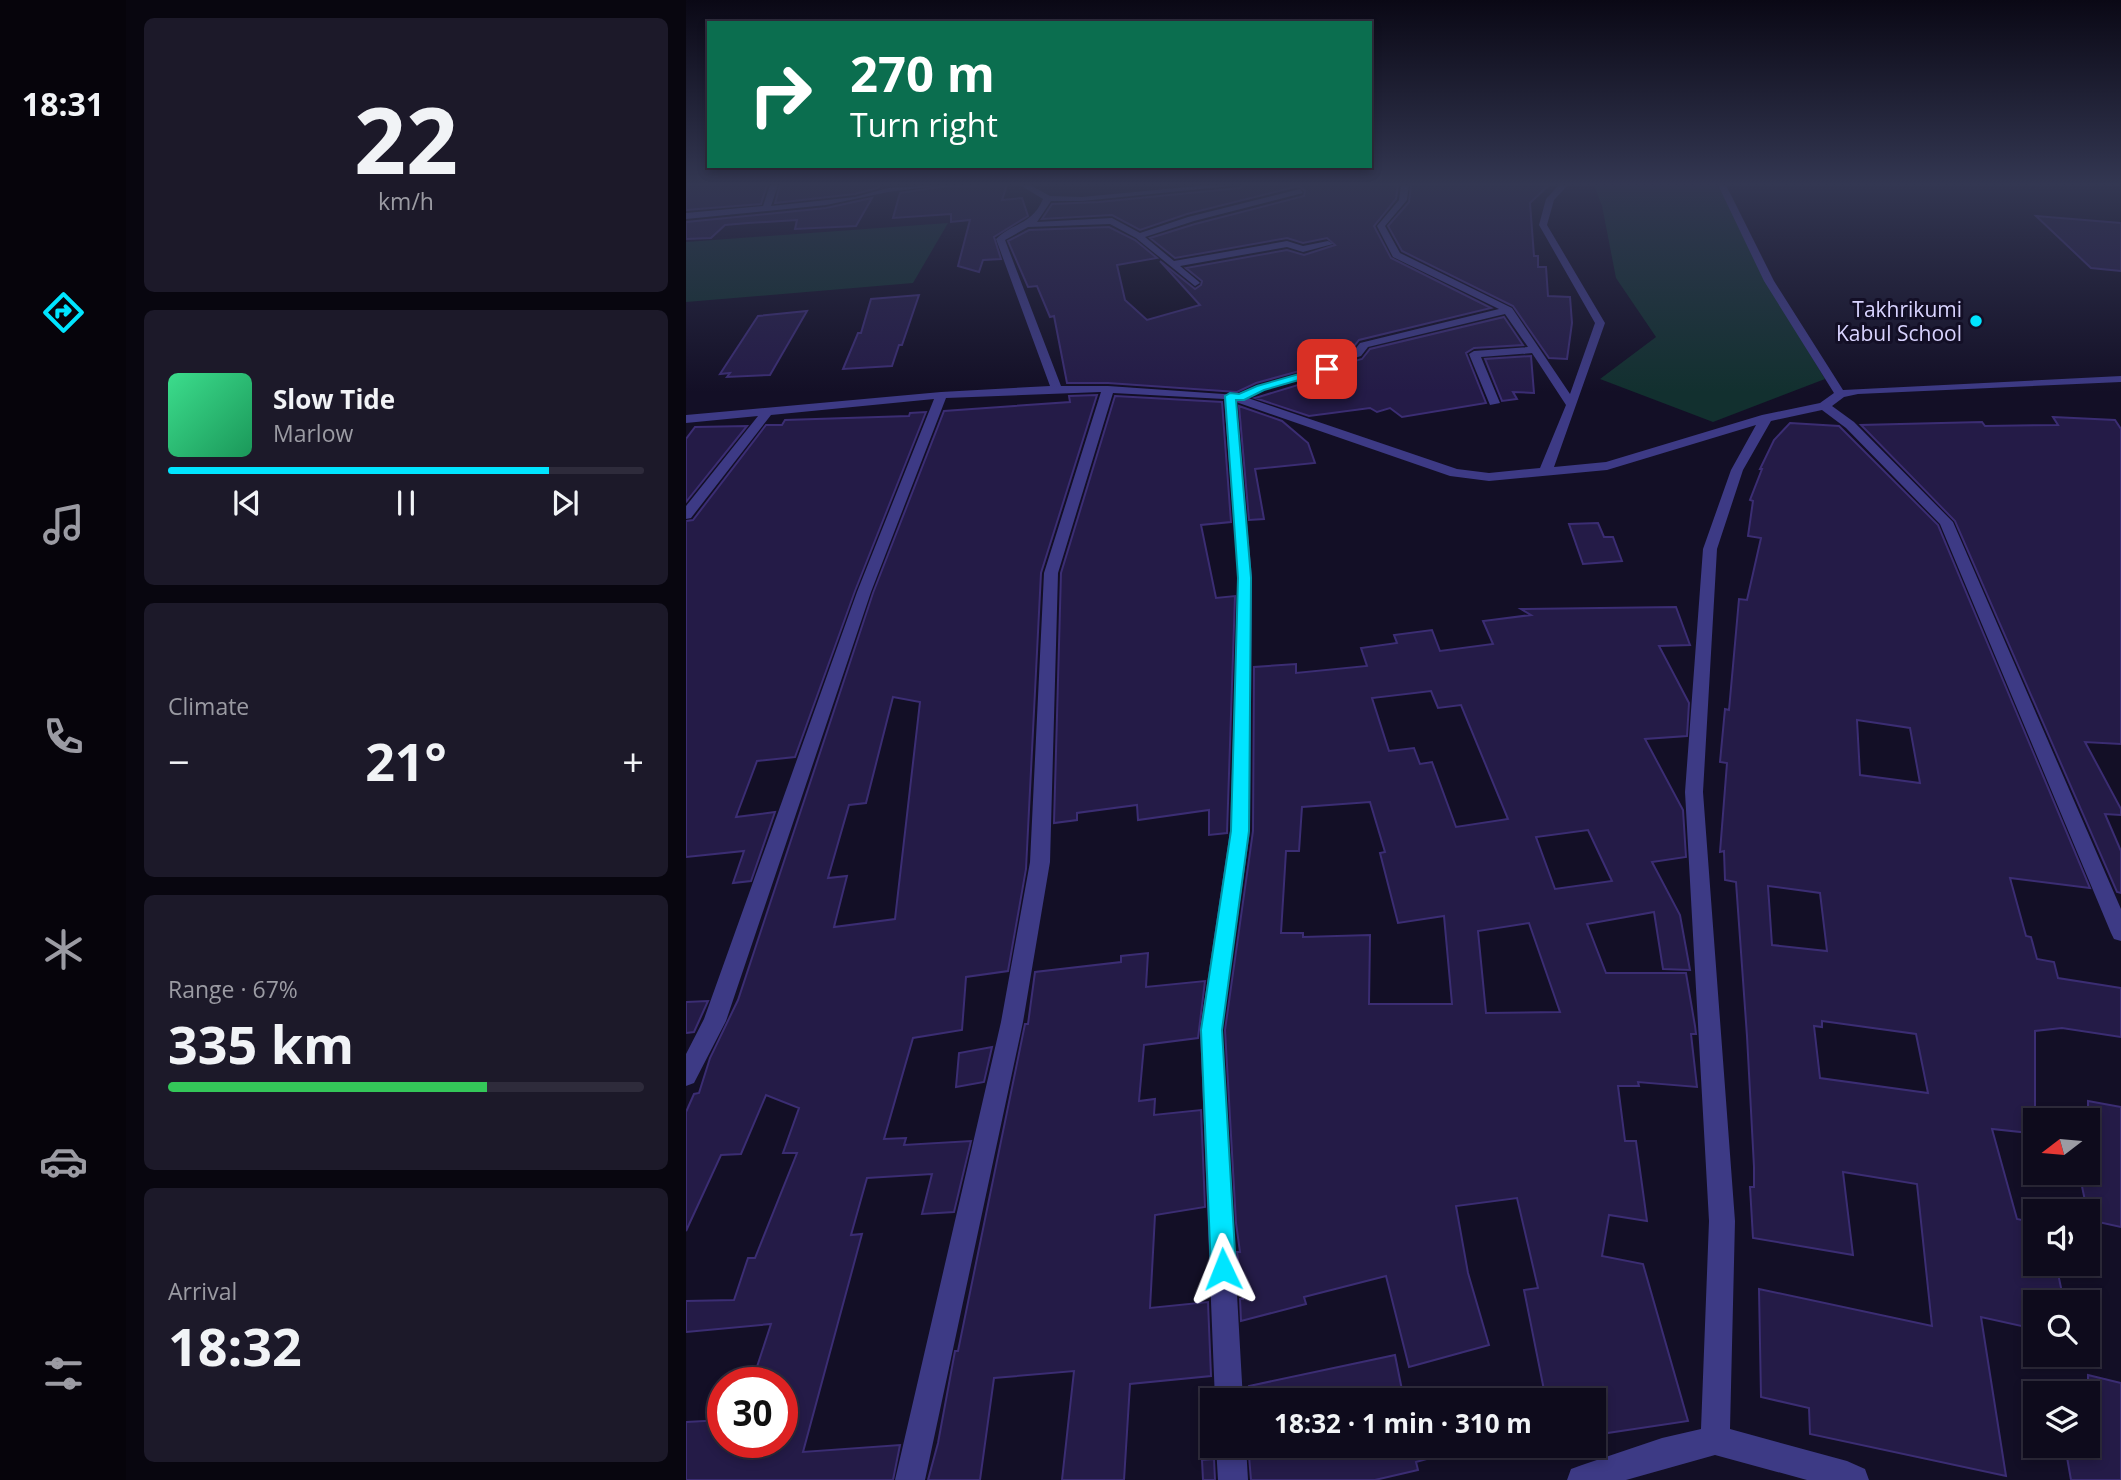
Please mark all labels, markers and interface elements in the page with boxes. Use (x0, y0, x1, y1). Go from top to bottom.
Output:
text: 270 m (850, 40, 995, 106)
icon: right (735, 49, 826, 140)
text: 22 (354, 77, 458, 201)
text: 18:31 (22, 82, 104, 125)
text: Turn right (850, 103, 998, 146)
text: km/h (378, 185, 434, 217)
icon: directions (39, 288, 88, 337)
place label: Takhrikumi Kabul School (1836, 295, 1962, 347)
marker: Takhrikumi Kabul School (1968, 313, 1984, 329)
pin (1297, 339, 1357, 399)
icon: arrive (1308, 350, 1346, 388)
text: Slow Tide (273, 381, 395, 417)
text: Marlow (273, 417, 353, 449)
icon: previous (228, 484, 266, 522)
icon: pause (387, 484, 425, 522)
icon: next (546, 484, 584, 522)
icon: music (39, 500, 88, 549)
text: Climate (168, 690, 249, 722)
icon: phone (39, 712, 88, 761)
text: 21° (365, 725, 447, 796)
text: − (168, 735, 190, 787)
text: + (622, 735, 644, 787)
icon: climate (39, 925, 88, 974)
text: Range · 67% (168, 973, 298, 1005)
text: 335 km (168, 1008, 354, 1079)
north arrow (2023, 1108, 2100, 1185)
map controls (2023, 1108, 2100, 1458)
icon: car (39, 1137, 88, 1186)
button: sound (2023, 1199, 2100, 1276)
position arrow (1186, 1232, 1260, 1306)
text: Arrival (168, 1275, 237, 1307)
button: search (2023, 1290, 2100, 1367)
text: 18:32 (168, 1310, 302, 1381)
icon: filters (39, 1349, 88, 1398)
speed limit sign: 30 (707, 1367, 798, 1458)
button: layers (2023, 1381, 2100, 1458)
text: 18:32 · 1 min · 310 m (1274, 1405, 1532, 1441)

